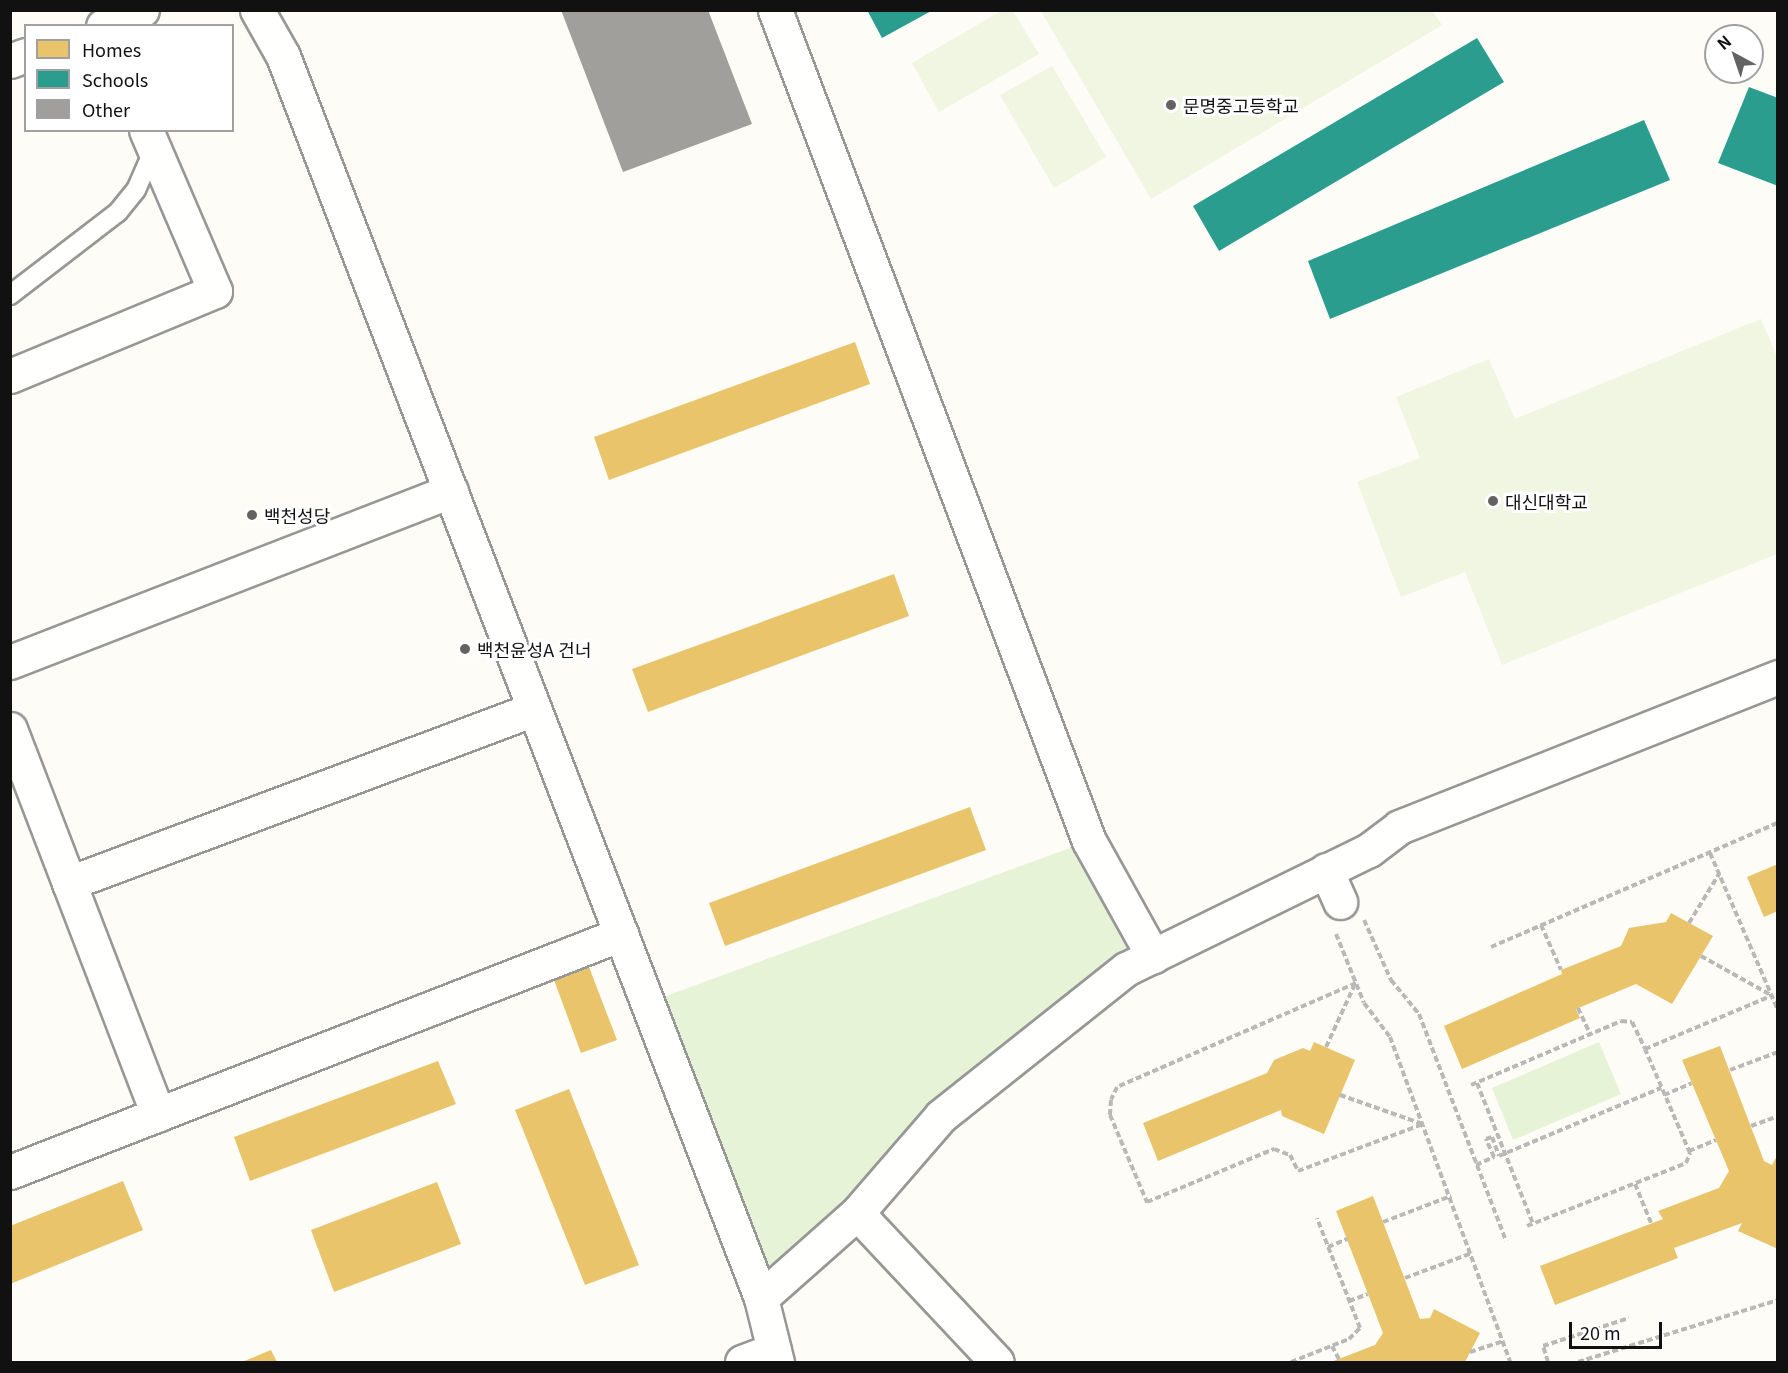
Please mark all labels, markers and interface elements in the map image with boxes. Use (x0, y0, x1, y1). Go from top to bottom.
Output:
legend (24, 24, 234, 132)
north arrow (1704, 24, 1764, 84)
text: N (1711, 29, 1736, 55)
text: Homes (82, 36, 141, 62)
text: Schools (82, 66, 148, 92)
place label: 문명중고등학교 (1183, 94, 1299, 116)
text: Other (82, 96, 130, 122)
marker: 문명중고등학교 (1164, 98, 1178, 112)
place label: 대신대학교 (1505, 490, 1588, 512)
marker: 대신대학교 (1486, 494, 1500, 508)
place label: 백천성당 (264, 504, 330, 526)
marker: 백천성당 (245, 508, 259, 522)
place label: 백천윤성A 건너 (477, 638, 591, 660)
marker: 백천윤성A 건너 (458, 642, 472, 656)
scale bar (1572, 1310, 1665, 1348)
text: 20 m (1580, 1319, 1621, 1345)

